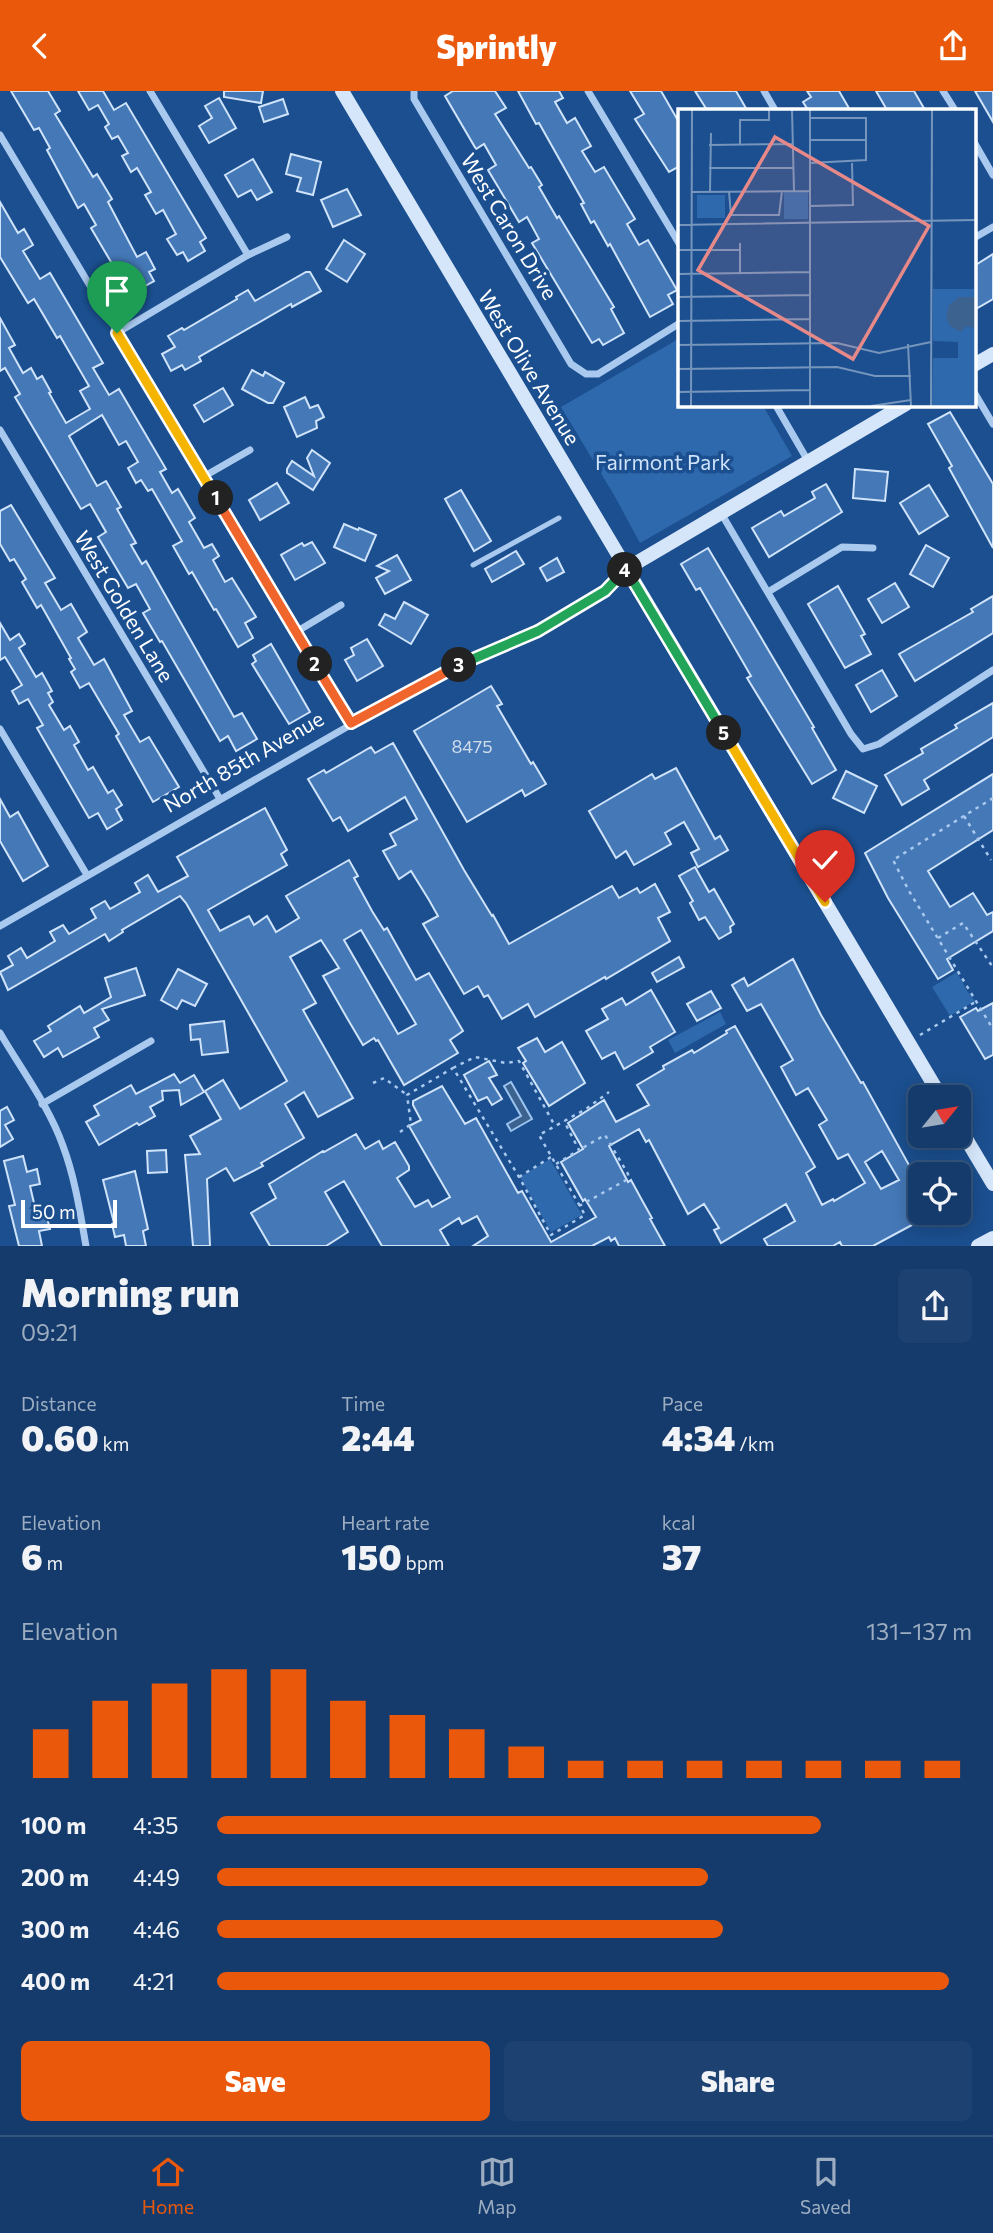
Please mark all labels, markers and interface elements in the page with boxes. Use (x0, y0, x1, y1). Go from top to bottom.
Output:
text: Sprintly (436, 26, 557, 66)
icon: back (21, 27, 59, 65)
icon: share (934, 27, 972, 65)
inset map (678, 109, 976, 406)
street label: West Caron Drive (457, 148, 563, 304)
pin (87, 261, 147, 333)
icon: arrive (98, 272, 136, 310)
street label: West Olive Avenue (474, 285, 586, 449)
park label: Fairmont Park (595, 449, 731, 474)
pin: 1 (198, 481, 234, 515)
text: 1 (211, 486, 220, 509)
street label: West Golden Lane (70, 526, 180, 686)
pin: 4 (608, 553, 642, 587)
text: 4 (619, 558, 630, 581)
pin: 2 (298, 647, 332, 681)
pin: 3 (442, 647, 476, 683)
text: 2 (309, 652, 320, 675)
text: 3 (453, 653, 464, 676)
street label: North 85th Avenue (158, 705, 328, 817)
pin: 5 (706, 715, 742, 751)
text: 5 (718, 721, 729, 744)
house number: 8475 (451, 735, 493, 757)
pin (795, 830, 855, 902)
icon: check (806, 841, 844, 879)
north arrow (908, 1085, 971, 1148)
map controls (908, 1085, 971, 1225)
button: locate (908, 1162, 971, 1225)
scale bar (21, 1197, 117, 1229)
text: 50 m (32, 1200, 76, 1223)
text: Morning run (21, 1268, 240, 1315)
button: share (898, 1269, 972, 1343)
text: 09:21 (21, 1318, 78, 1346)
text: Distance (21, 1392, 97, 1415)
text: Time (341, 1392, 385, 1415)
text: Pace (662, 1392, 703, 1415)
text: 0.60 (21, 1415, 99, 1458)
text: 2:44 (341, 1415, 415, 1458)
text: 4:34 (662, 1415, 736, 1458)
text: km (99, 1432, 129, 1455)
text: /km (736, 1432, 775, 1455)
text: Elevation (21, 1511, 101, 1534)
text: Heart rate (341, 1511, 430, 1534)
text: kcal (662, 1511, 696, 1534)
text: 6 (21, 1534, 43, 1577)
text: 150 (341, 1534, 402, 1577)
text: 37 (662, 1534, 702, 1577)
text: m (43, 1551, 63, 1574)
text: bpm (402, 1551, 444, 1574)
text: Elevation (21, 1617, 118, 1645)
text: 131–137 m (866, 1617, 972, 1645)
text: 100 m (21, 1811, 86, 1839)
text: 4:35 (133, 1811, 179, 1839)
text: 200 m (21, 1863, 89, 1891)
text: 4:49 (133, 1863, 180, 1891)
text: 300 m (21, 1915, 89, 1943)
text: 4:46 (133, 1915, 180, 1943)
text: 400 m (21, 1967, 90, 1995)
text: 4:21 (133, 1967, 175, 1995)
button: Save (21, 2041, 490, 2121)
button: Share (504, 2041, 972, 2121)
tab: Home (142, 2153, 194, 2218)
tab: Map (477, 2153, 517, 2218)
tab: Saved (800, 2153, 851, 2218)

